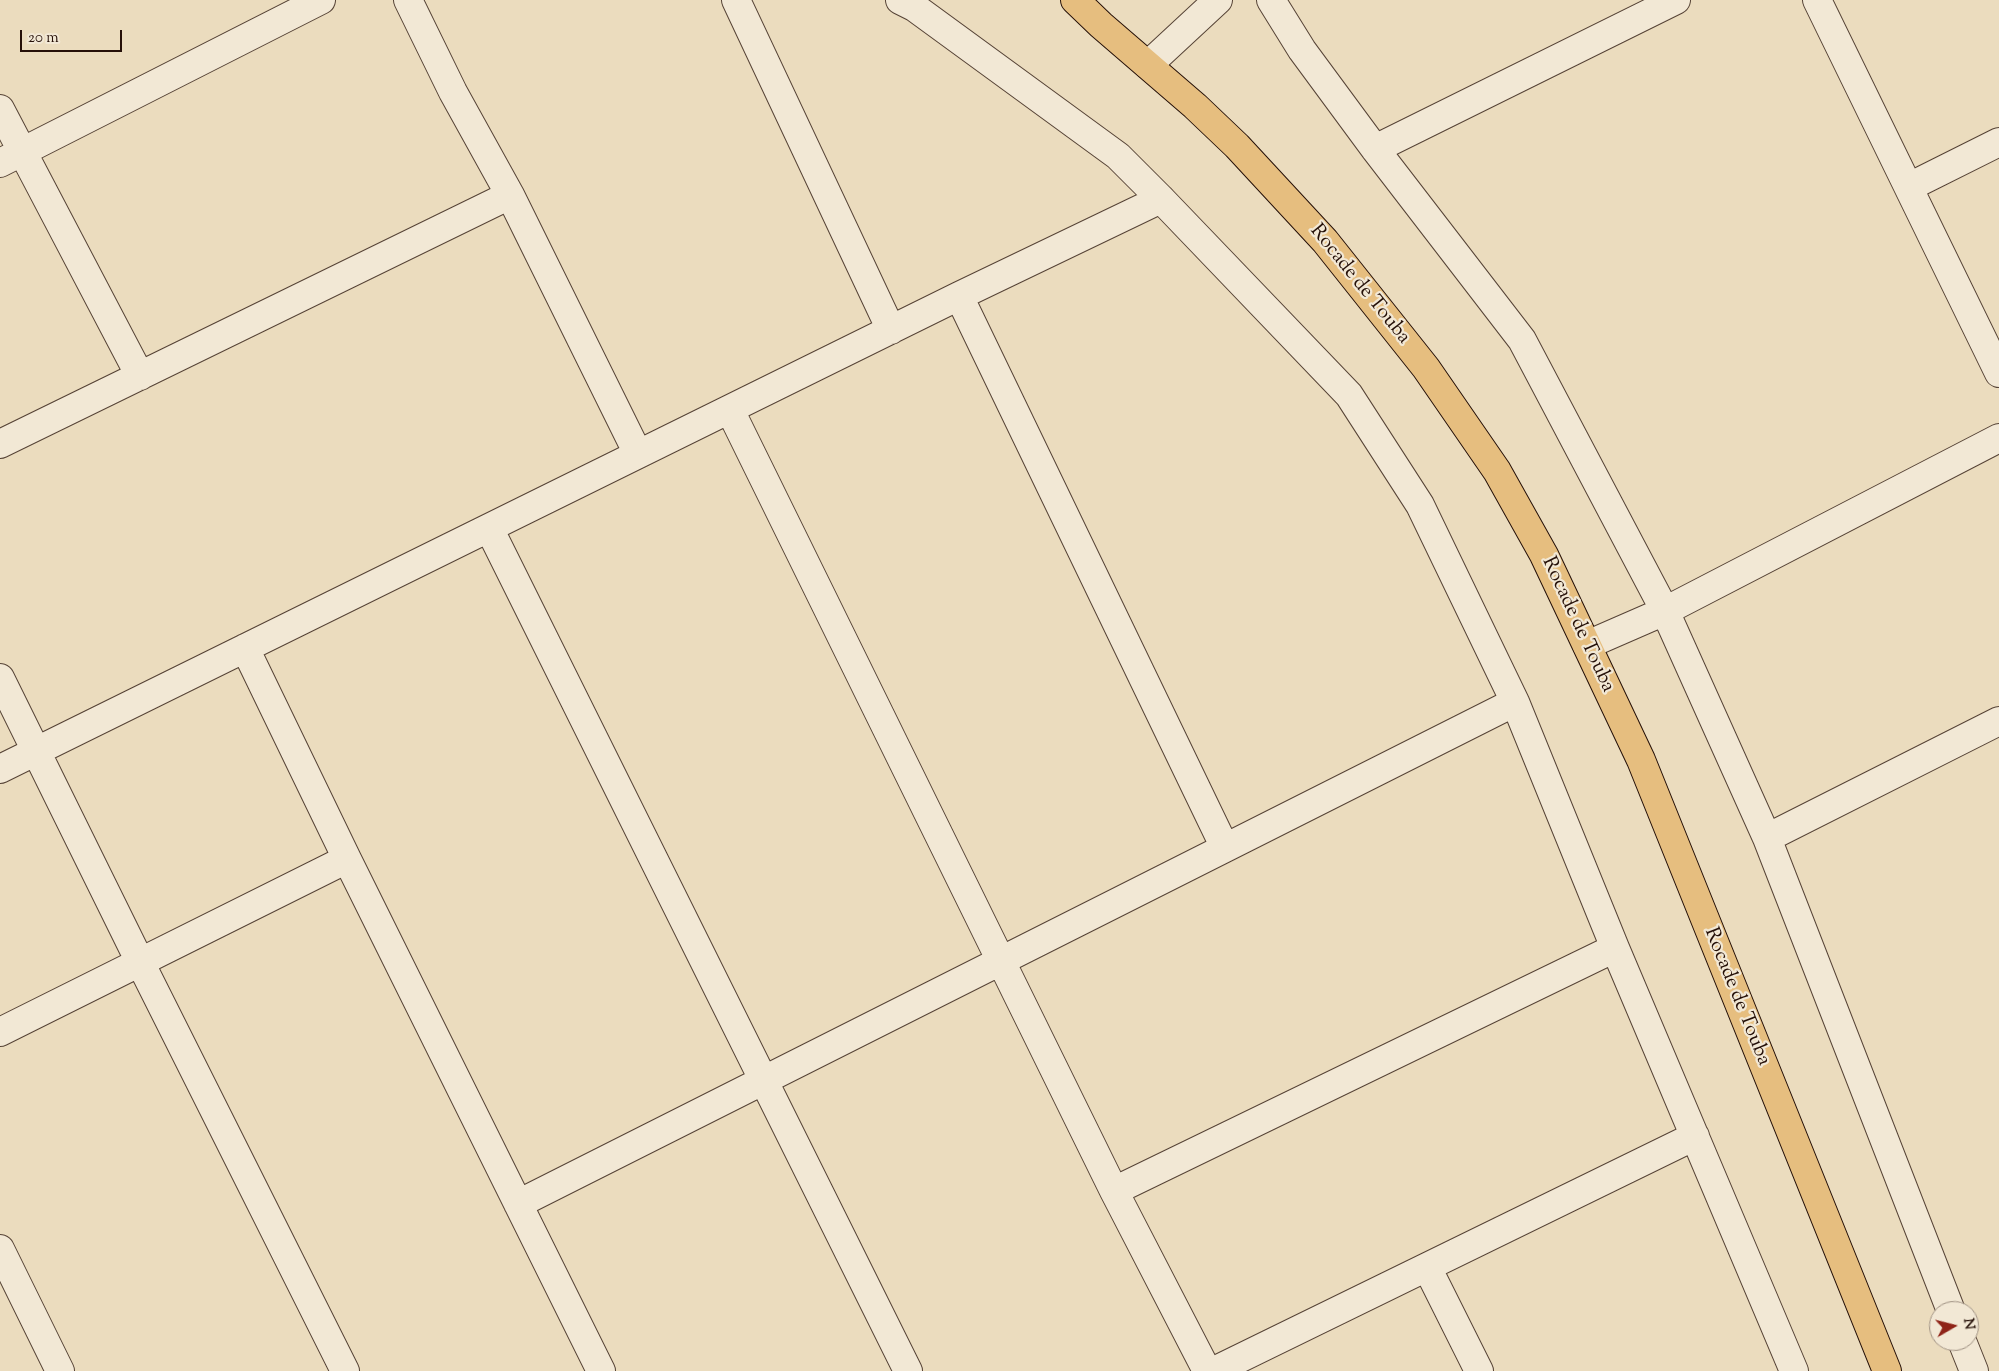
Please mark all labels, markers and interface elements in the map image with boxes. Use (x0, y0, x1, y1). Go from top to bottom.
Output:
scale bar (22, 20, 125, 52)
text: 20 m (28, 28, 59, 49)
street label: Rocade de Touba (1303, 220, 1415, 350)
street label: Rocade de Touba (1535, 553, 1619, 697)
street label: Rocade de Touba (1697, 924, 1775, 1070)
north arrow (1929, 1301, 1979, 1351)
text: N (1957, 1317, 1979, 1331)

